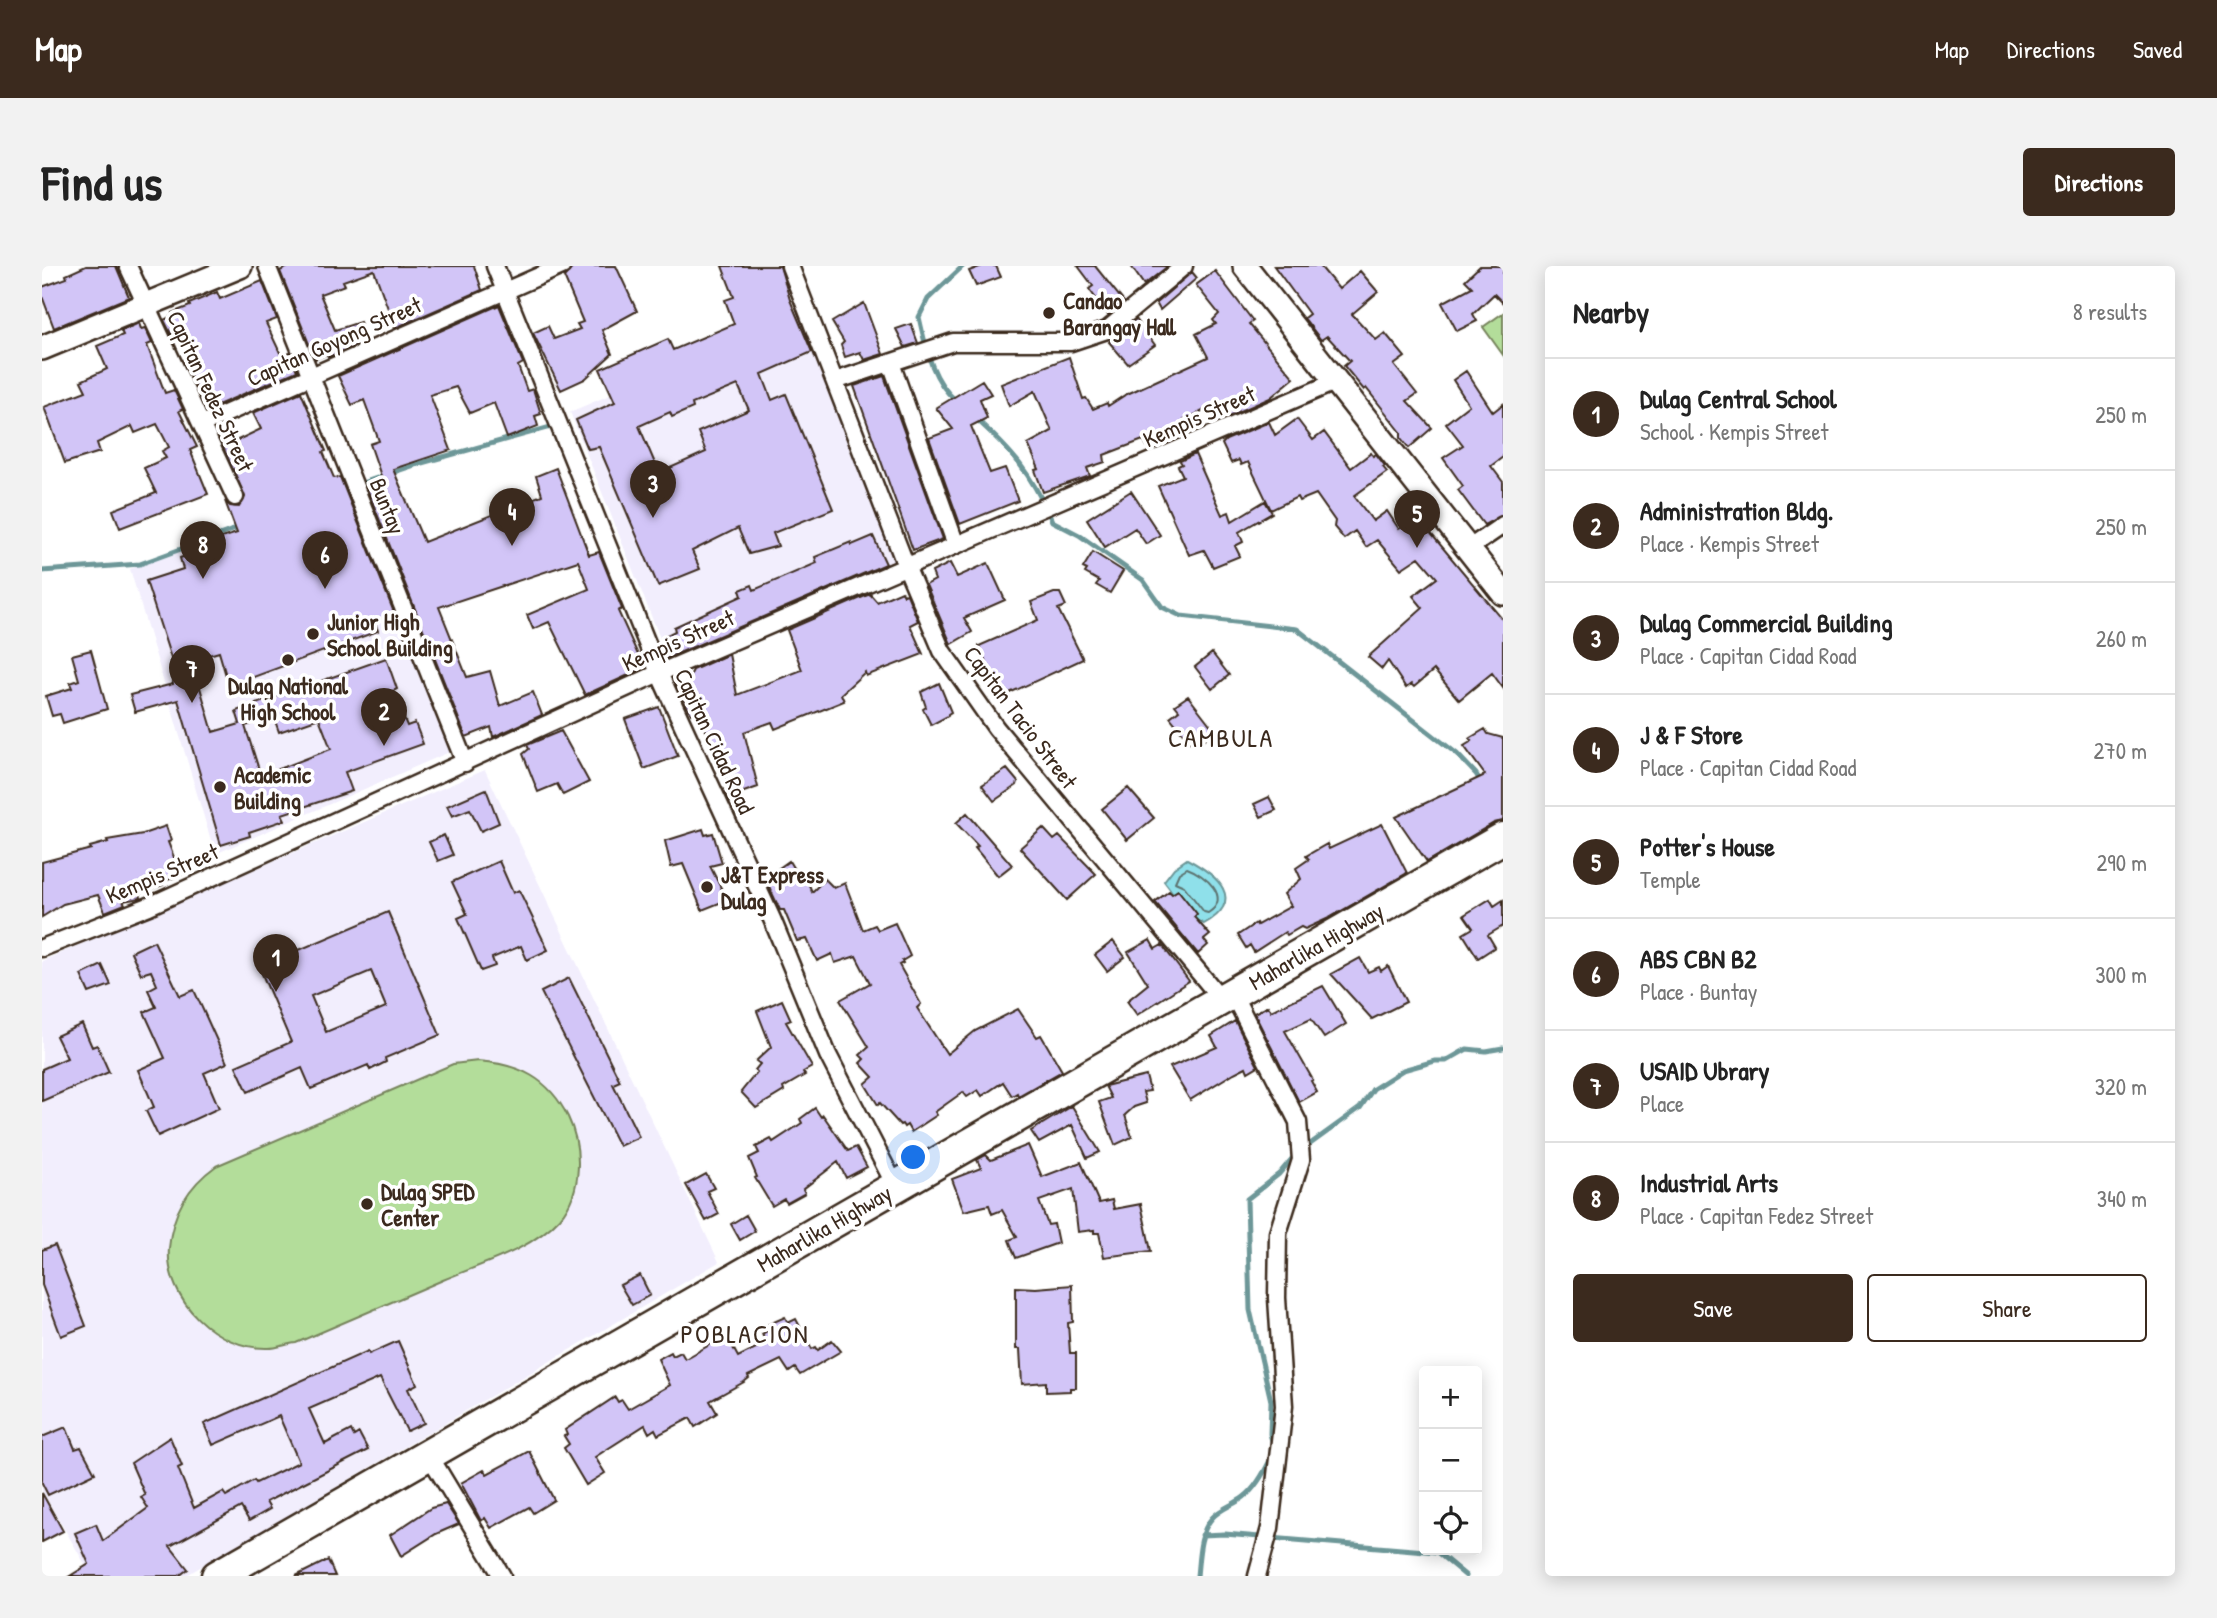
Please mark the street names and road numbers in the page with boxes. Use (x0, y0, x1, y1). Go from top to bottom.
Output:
street label: Capitan Goyong Street (242, 288, 427, 393)
street label: Capitan Fedez Street (160, 306, 262, 477)
street label: Kempis Street (1138, 377, 1261, 454)
street label: Buntay (363, 473, 413, 539)
street label: Kempis Street (617, 601, 740, 678)
street label: Capitan Tacio Street (957, 639, 1086, 796)
street label: Capitan Cidad Road (668, 663, 762, 819)
street label: Kempis Street (101, 835, 224, 911)
street label: Maharlika Highway (1243, 895, 1389, 997)
street label: Maharlika Highway (751, 1177, 897, 1279)

